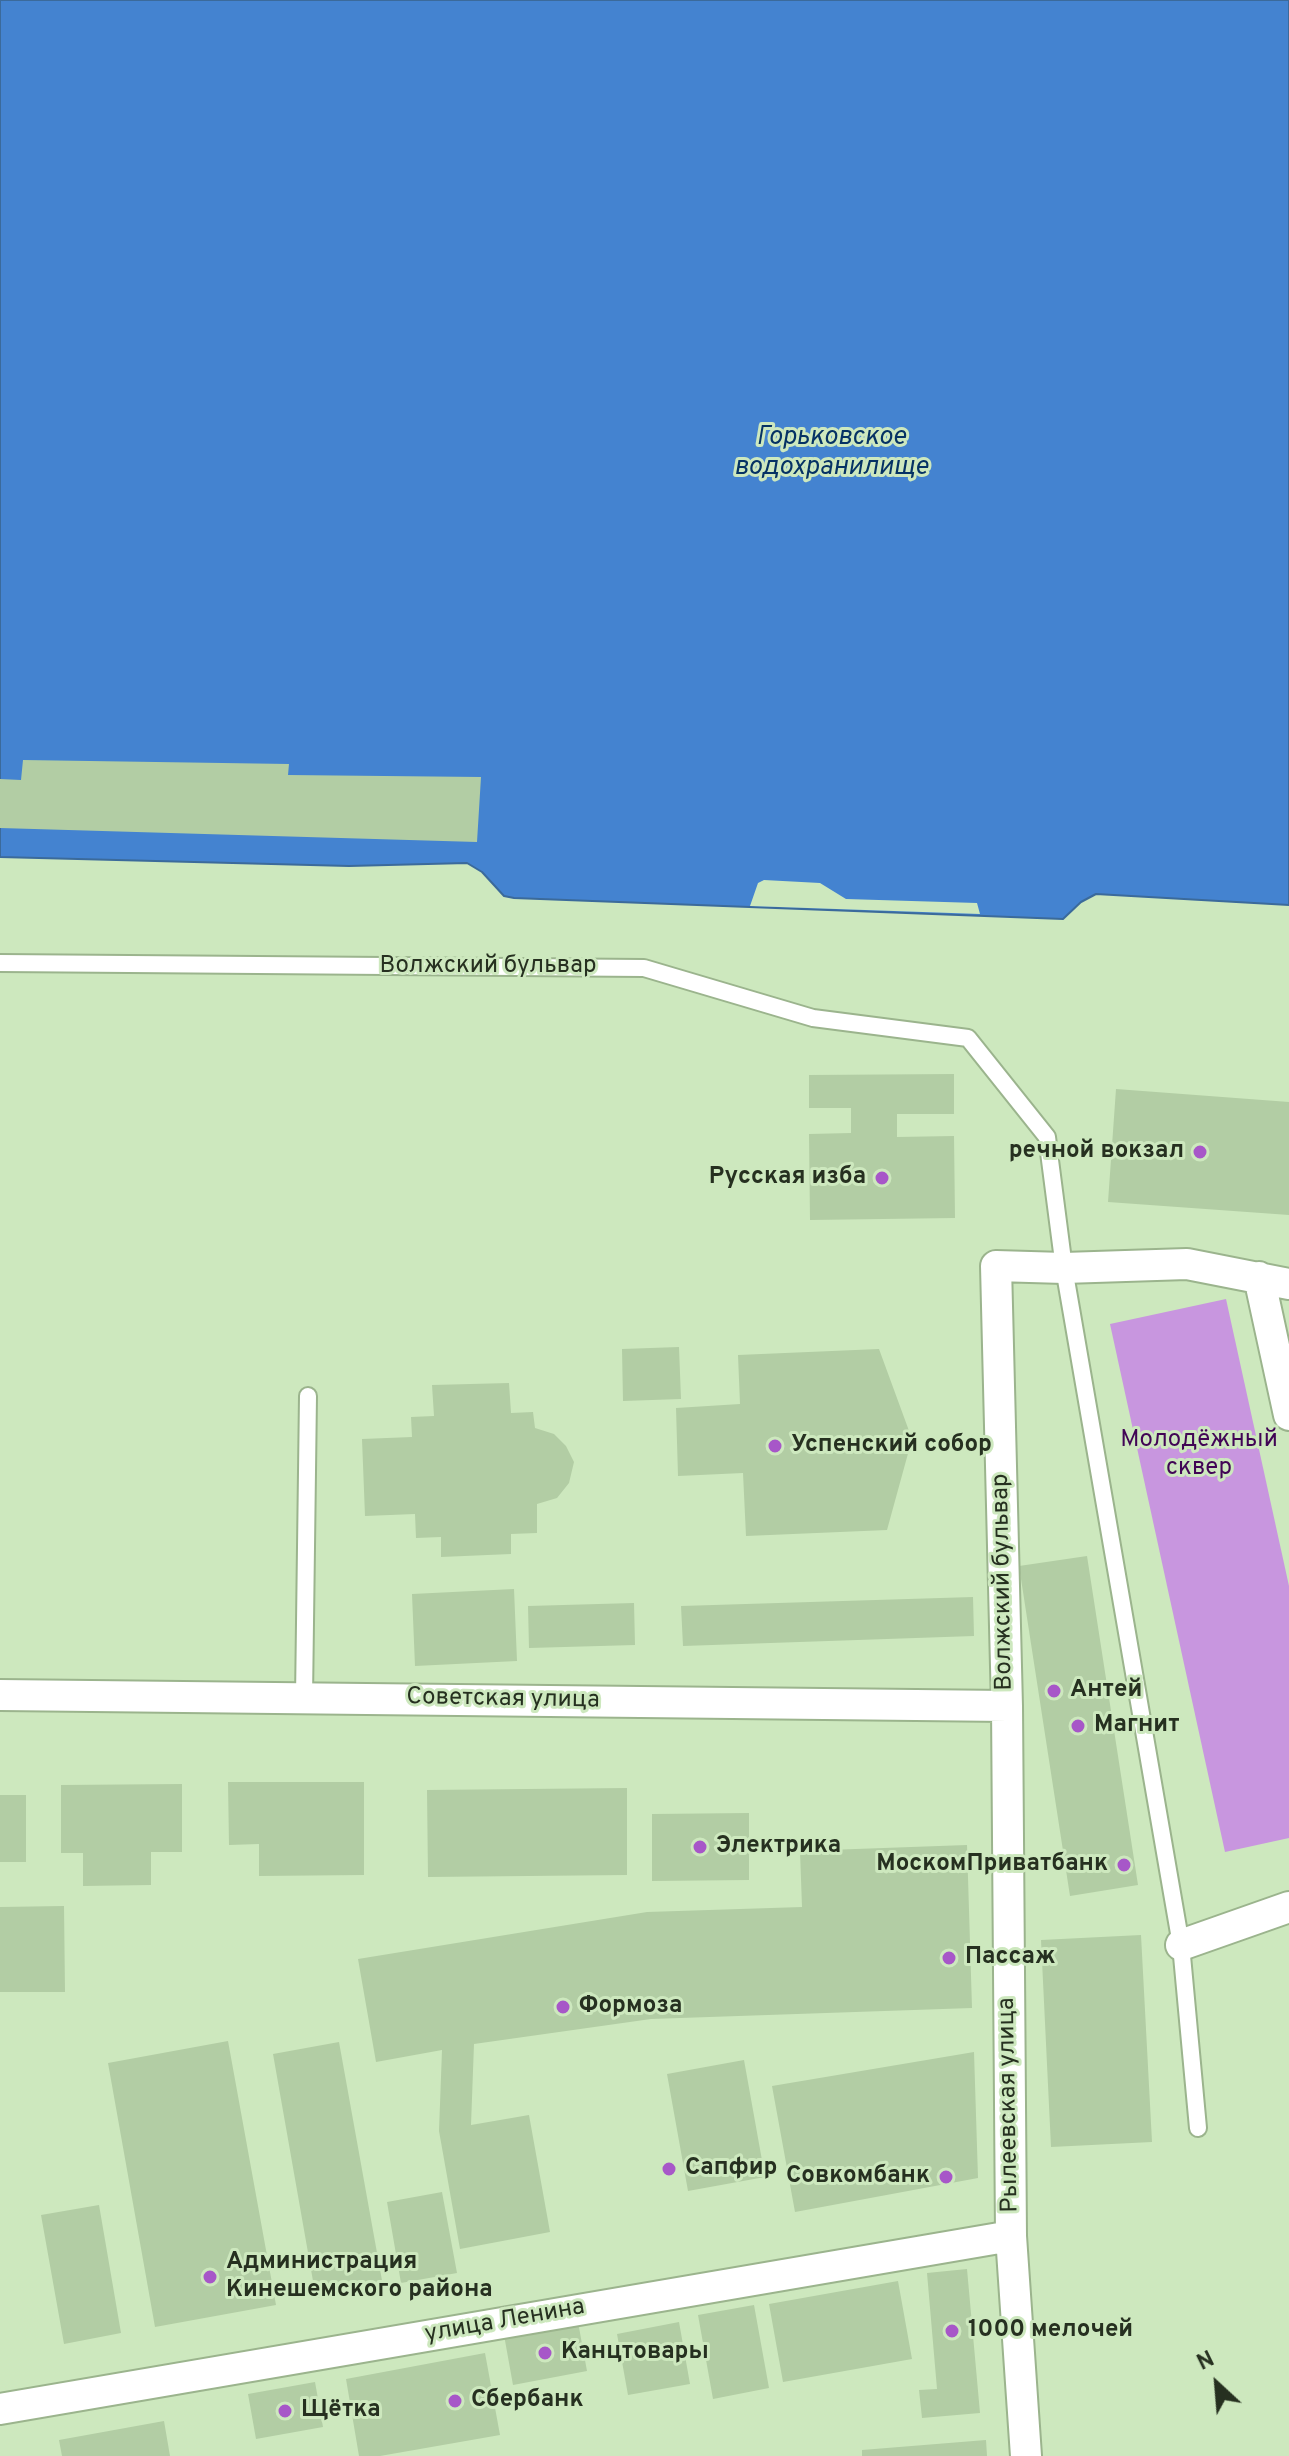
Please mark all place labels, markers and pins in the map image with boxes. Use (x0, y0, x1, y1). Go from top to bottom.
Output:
place label: речной вокзал (1009, 1138, 1184, 1166)
marker: речной вокзал (1191, 1143, 1209, 1161)
place label: Русская изба (709, 1164, 866, 1192)
marker: Русская изба (873, 1169, 891, 1187)
place label: Успенский собор (791, 1432, 992, 1460)
marker: Успенский собор (766, 1437, 784, 1455)
place label: Антей (1070, 1677, 1142, 1705)
marker: Антей (1045, 1682, 1063, 1700)
place label: Магнит (1094, 1712, 1180, 1740)
marker: Магнит (1069, 1717, 1087, 1735)
place label: Электрика (716, 1833, 841, 1861)
marker: Электрика (691, 1838, 709, 1856)
place label: МоскомПриватбанк (876, 1851, 1108, 1879)
marker: МоскомПриватбанк (1115, 1856, 1133, 1874)
place label: Пассаж (965, 1944, 1056, 1972)
marker: Пассаж (940, 1949, 958, 1967)
place label: Формоза (579, 1993, 682, 2021)
marker: Формоза (554, 1998, 572, 2016)
place label: Сапфир (685, 2155, 777, 2183)
marker: Сапфир (660, 2160, 678, 2178)
place label: Совкомбанк (786, 2163, 930, 2191)
marker: Совкомбанк (937, 2168, 955, 2186)
place label: Администрация Кинешемского района (226, 2249, 493, 2305)
marker: Администрация Кинешемского района (201, 2268, 219, 2286)
place label: 1000 мелочей (968, 2317, 1133, 2345)
marker: 1000 мелочей (943, 2322, 961, 2340)
place label: Канцтовары (561, 2339, 709, 2367)
marker: Канцтовары (536, 2344, 554, 2362)
place label: Сбербанк (471, 2387, 584, 2415)
marker: Сбербанк (446, 2392, 464, 2410)
place label: Щётка (301, 2397, 381, 2425)
marker: Щётка (276, 2402, 294, 2420)

